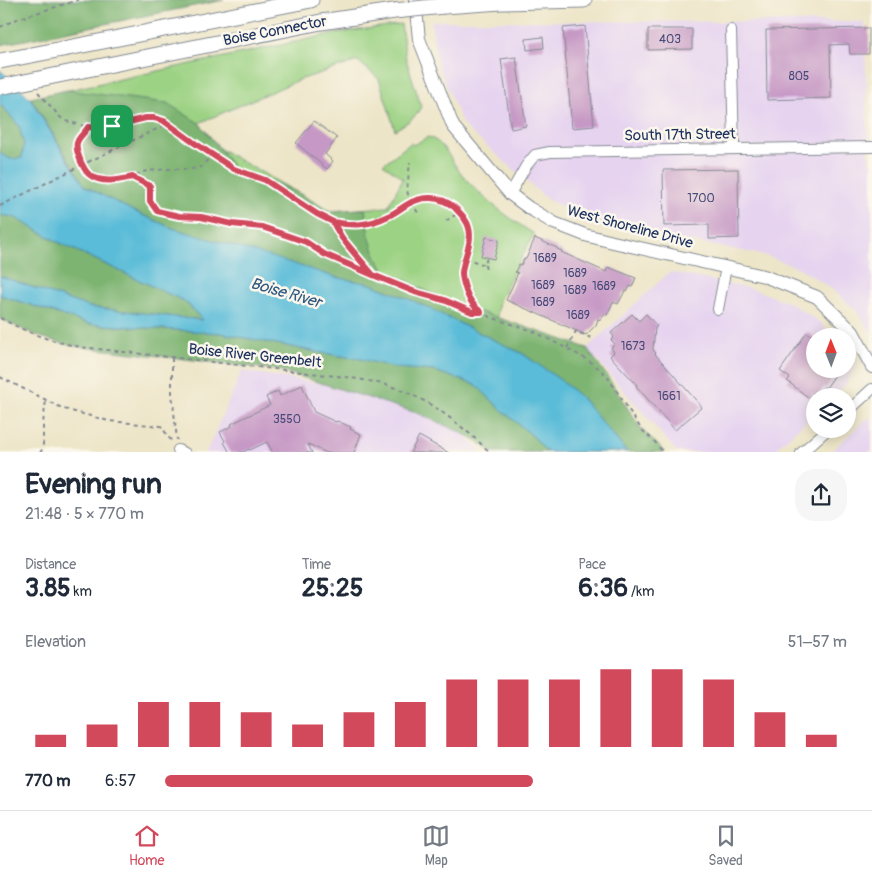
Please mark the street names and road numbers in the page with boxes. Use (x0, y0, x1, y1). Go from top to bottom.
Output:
street label: Boise Connector (222, 12, 329, 50)
street label: South 17th Street (624, 125, 737, 145)
street label: West Shoreline Drive (565, 201, 696, 253)
street label: Boise River Greenbelt (188, 340, 323, 373)

